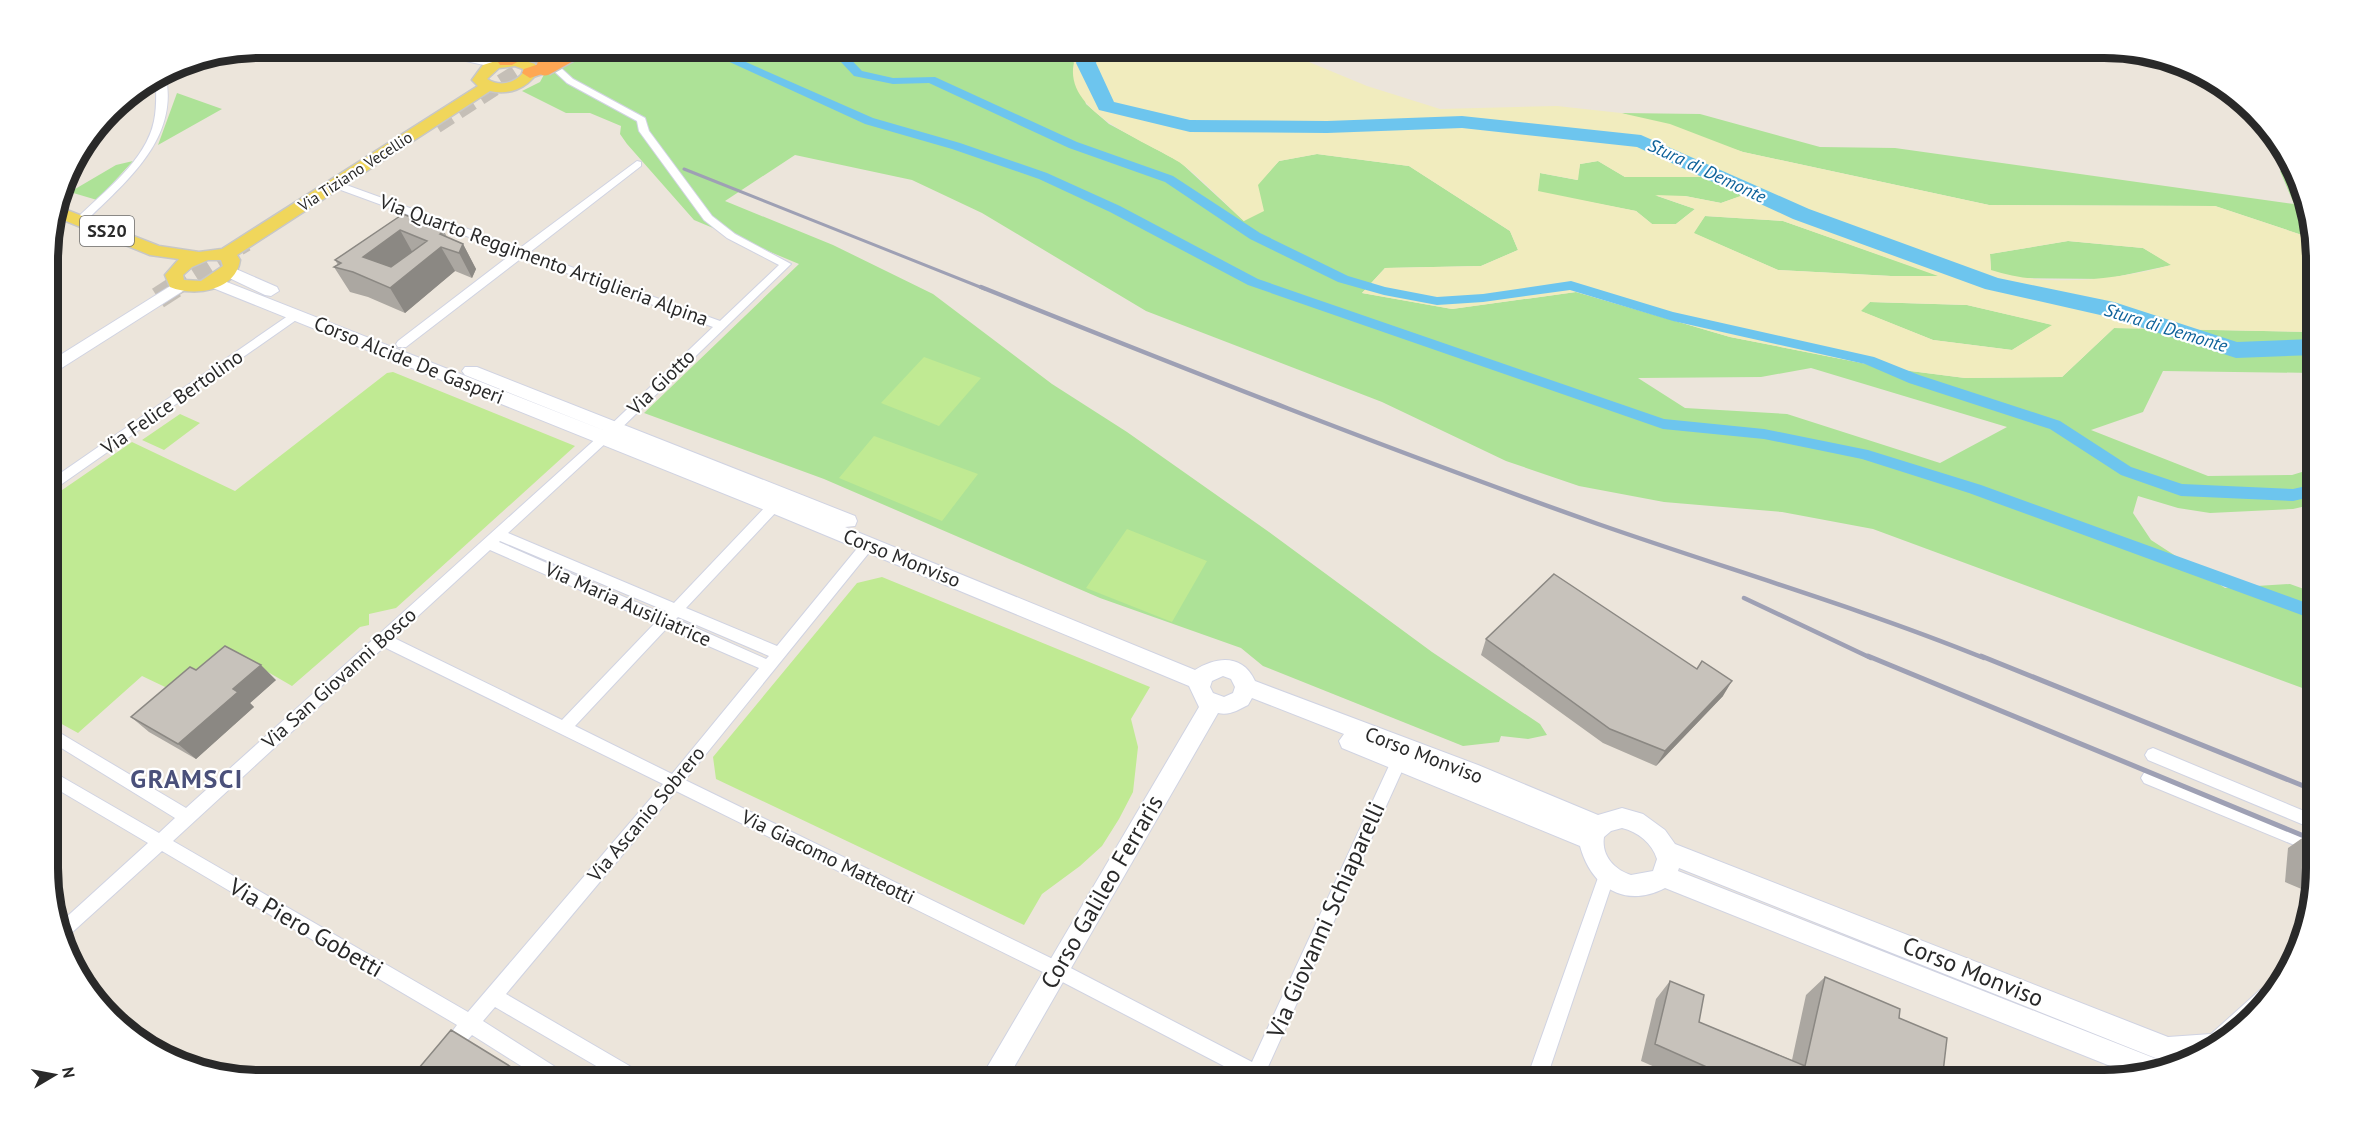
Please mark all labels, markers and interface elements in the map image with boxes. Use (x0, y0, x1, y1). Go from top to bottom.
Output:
street label: Via Tiziano Vecellio (293, 127, 416, 216)
water label: Stura di Demonte (1645, 133, 1770, 208)
street label: Via Quarto Reggimento Artiglieria Alpina (375, 188, 712, 332)
road number: SS20 (80, 216, 134, 246)
water label: Stura di Demonte (2102, 298, 2231, 357)
street label: Corso Alcide De Gasperi (310, 310, 508, 410)
street label: Via Felice Bertolino (95, 343, 248, 461)
street label: Via Giotto (621, 343, 700, 421)
street label: Corso Monviso (839, 523, 965, 593)
street label: Via Maria Ausiliatrice (540, 555, 715, 652)
street label: Via San Giovanni Bosco (256, 602, 422, 755)
street label: Corso Monviso (1361, 721, 1487, 789)
street label: Via Ascanio Sobrero (581, 741, 710, 888)
district label: GRAMSCI (130, 762, 244, 795)
street label: Corso Galileo Ferraris (1033, 789, 1170, 994)
street label: Via Giovanni Schiaparelli (1259, 797, 1392, 1044)
street label: Via Giacomo Matteotti (736, 803, 919, 910)
street label: Via Piero Gobetti (223, 870, 389, 984)
street label: Corso Monviso (1898, 929, 2048, 1014)
north arrow (24, 1045, 84, 1105)
text: N (58, 1065, 80, 1079)

